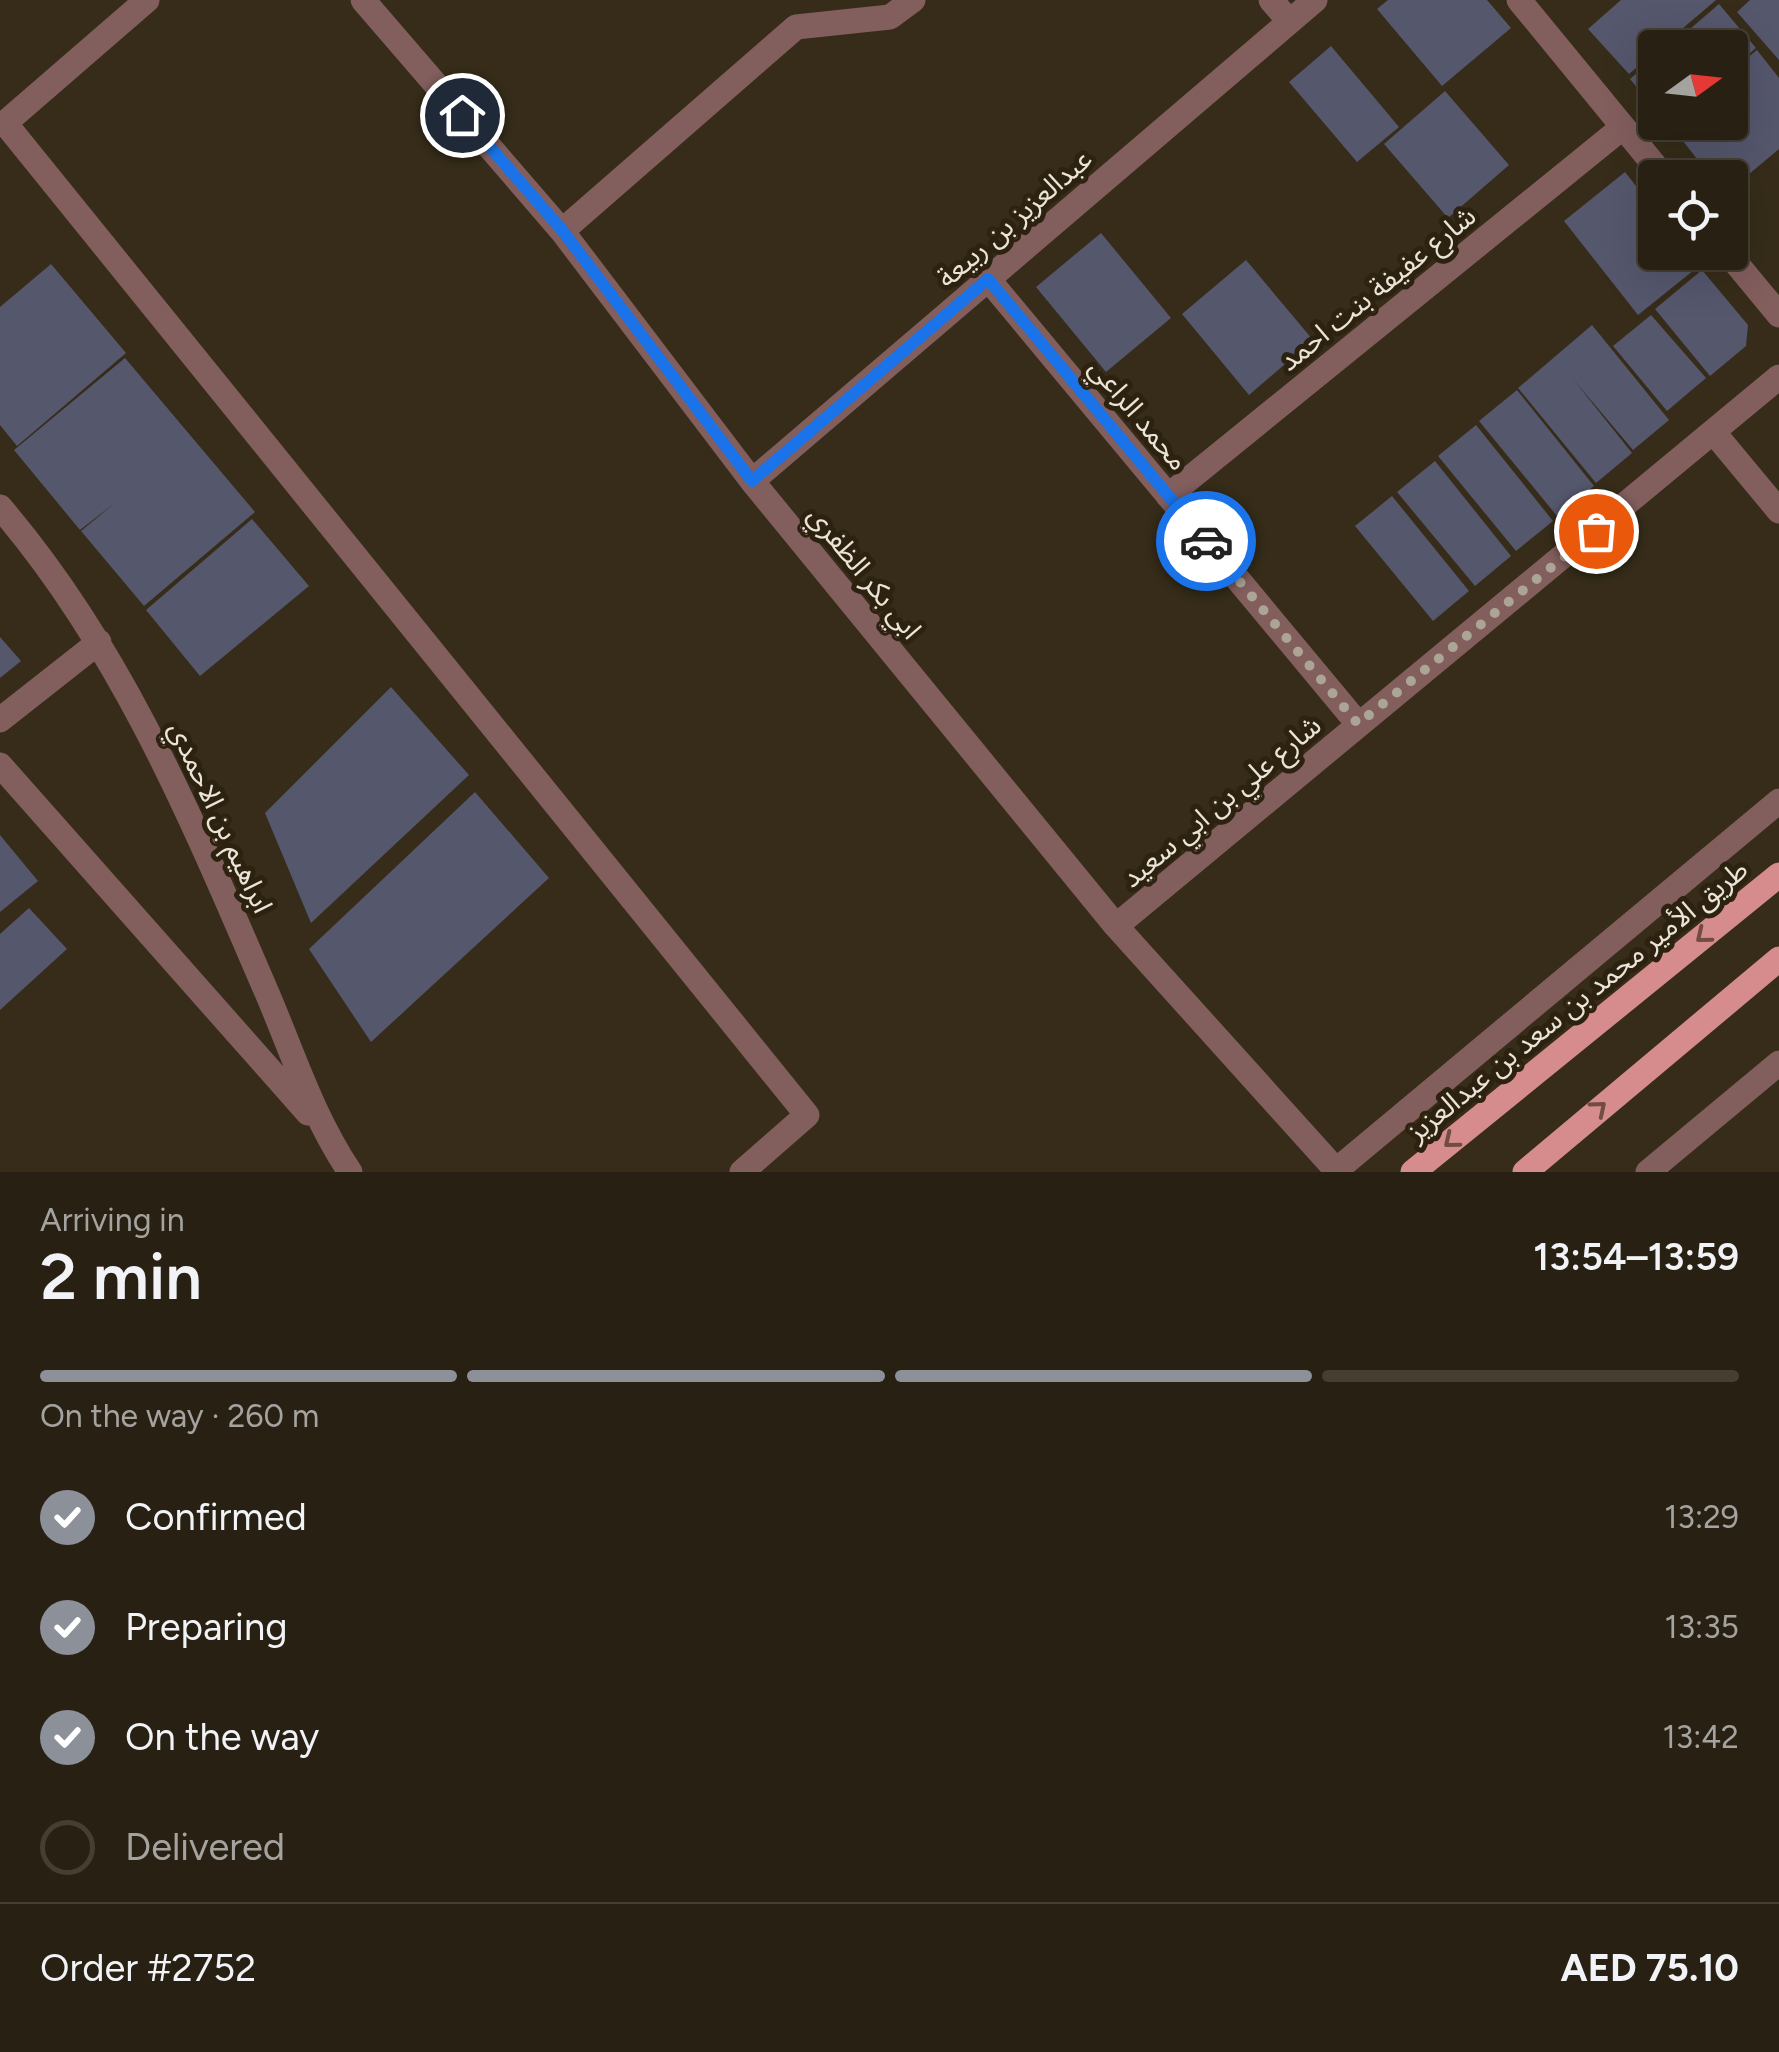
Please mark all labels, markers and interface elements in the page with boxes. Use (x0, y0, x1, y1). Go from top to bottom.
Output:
north arrow (1638, 30, 1748, 140)
map controls (1638, 30, 1748, 270)
pin (420, 73, 505, 158)
icon: home (435, 88, 490, 143)
street label: عبدالعزيز بن ربيعة (930, 141, 1098, 295)
button: locate (1638, 160, 1748, 270)
street label: شارع عفيفة بنت احمد (1272, 198, 1485, 381)
street label: محمد الراعي (1079, 351, 1196, 480)
pin (1554, 489, 1639, 574)
courier (1156, 491, 1256, 591)
street label: ابي بكر الظفري (797, 499, 929, 648)
icon: bag (1569, 504, 1624, 559)
icon: car (1179, 514, 1234, 569)
street label: شارع علي بن ابي سعيد (1114, 708, 1331, 898)
street label: ابراهيم بن الاحمدي (157, 716, 280, 920)
street label: طريق الأمير محمد بن سعد بن عبدالعزيز (1399, 852, 1755, 1150)
one-way arrow (1697, 924, 1715, 942)
one-way arrow (1588, 1102, 1606, 1120)
one-way arrow (1444, 1129, 1462, 1147)
text: Arriving in (40, 1201, 185, 1239)
text: 13:54–13:59 (1533, 1234, 1739, 1280)
text: 2 min (40, 1237, 202, 1315)
text: On the way · 260 m (40, 1397, 319, 1435)
icon: check (40, 1490, 95, 1545)
text: Confirmed (125, 1494, 307, 1540)
text: 13:29 (1664, 1498, 1739, 1536)
icon: check (40, 1600, 95, 1655)
text: Preparing (125, 1604, 287, 1650)
text: 13:35 (1664, 1608, 1739, 1646)
icon: check (40, 1710, 95, 1765)
text: On the way (125, 1714, 319, 1760)
text: 13:42 (1663, 1718, 1739, 1756)
text: Delivered (125, 1824, 285, 1870)
text: Order #2752 (40, 1945, 256, 1991)
text: AED 75.10 (1561, 1945, 1739, 1991)

